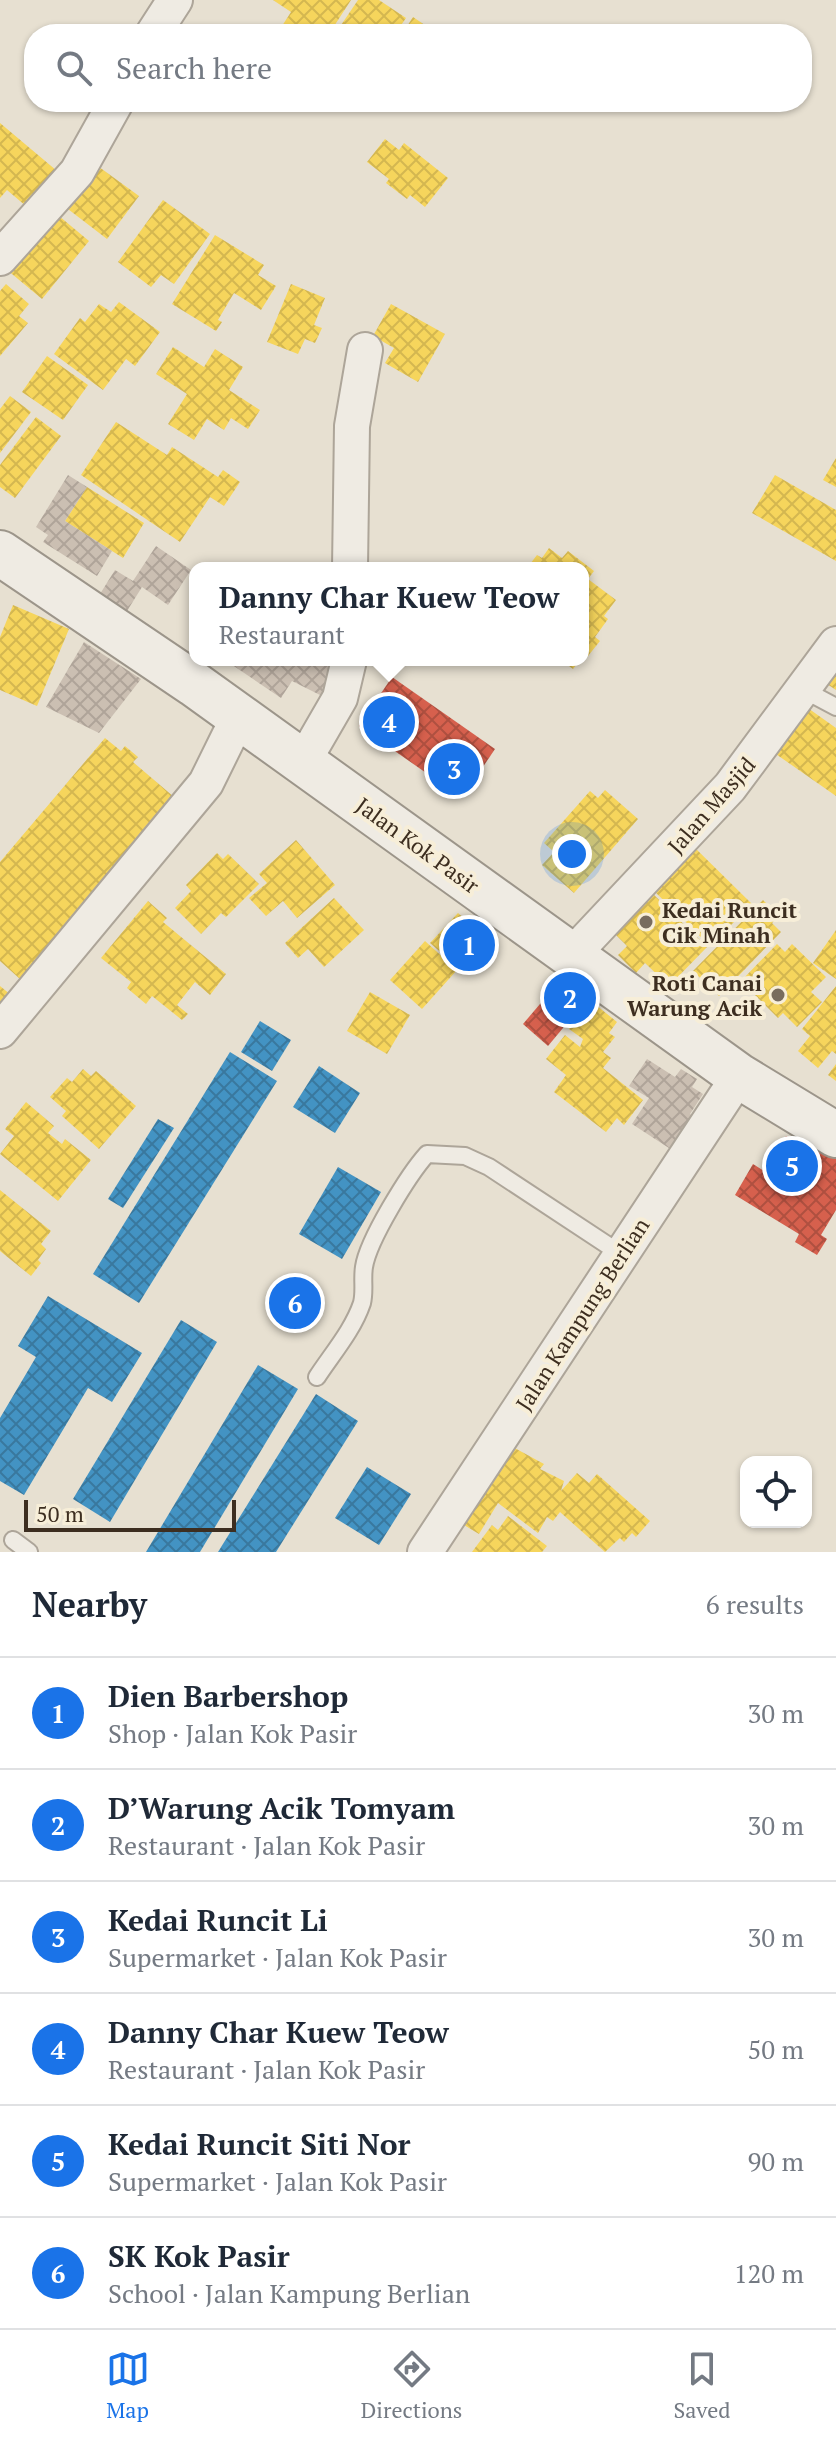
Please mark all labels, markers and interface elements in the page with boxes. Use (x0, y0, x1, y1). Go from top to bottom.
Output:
search box (24, 24, 812, 112)
icon: search (52, 46, 96, 90)
text: Search here (116, 48, 272, 88)
popup (189, 562, 589, 666)
text: Danny Char Kuew Teow (219, 577, 559, 617)
text: Restaurant (219, 617, 345, 651)
pin: 4 (363, 692, 415, 752)
pin: 3 (428, 739, 480, 799)
street label: Jalan Masjid (661, 750, 761, 860)
street label: Jalan Kok Pasir (351, 790, 486, 900)
your location (552, 834, 592, 874)
place label: Kedai Runcit Cik Minah (662, 895, 797, 949)
marker: Kedai Runcit Cik Minah (637, 913, 655, 931)
pin: 1 (443, 915, 495, 975)
pin: 2 (544, 968, 596, 1028)
place label: Roti Canai Warung Acik (627, 968, 762, 1022)
marker: Roti Canai Warung Acik (769, 986, 787, 1004)
pin: 5 (766, 1136, 818, 1196)
street label: Jalan Kampung Berlian (509, 1212, 655, 1416)
pin: 6 (269, 1273, 321, 1333)
map controls (740, 1456, 812, 1528)
button: locate (740, 1456, 812, 1528)
scale bar (24, 1496, 236, 1532)
text: 50 m (36, 1499, 84, 1528)
text: Nearby (32, 1582, 147, 1627)
text: 6 results (706, 1587, 804, 1621)
text: Dien Barbershop (108, 1676, 348, 1716)
text: 1 (51, 1696, 65, 1730)
text: 30 m (748, 1696, 804, 1730)
text: Shop · Jalan Kok Pasir (108, 1716, 357, 1750)
text: D’Warung Acik Tomyam (108, 1788, 455, 1828)
text: 2 (51, 1808, 65, 1842)
text: 30 m (748, 1808, 804, 1842)
text: Restaurant · Jalan Kok Pasir (108, 1828, 425, 1862)
text: Kedai Runcit Li (108, 1900, 328, 1940)
text: 3 (51, 1920, 65, 1954)
text: 30 m (748, 1920, 804, 1954)
text: Supermarket · Jalan Kok Pasir (108, 1940, 447, 1974)
text: Danny Char Kuew Teow (108, 2012, 449, 2052)
text: 4 (51, 2032, 65, 2066)
text: 50 m (748, 2032, 804, 2066)
text: Restaurant · Jalan Kok Pasir (108, 2052, 425, 2086)
text: Kedai Runcit Siti Nor (108, 2124, 411, 2164)
text: 5 (51, 2144, 65, 2178)
text: 90 m (748, 2144, 804, 2178)
text: Supermarket · Jalan Kok Pasir (108, 2164, 447, 2198)
text: SK Kok Pasir (108, 2236, 290, 2276)
text: 6 (51, 2256, 65, 2290)
text: 120 m (734, 2256, 804, 2290)
text: School · Jalan Kampung Berlian (108, 2276, 470, 2310)
tab: Map (106, 2347, 150, 2424)
tab: Directions (361, 2347, 462, 2424)
tab: Saved (673, 2347, 730, 2424)

